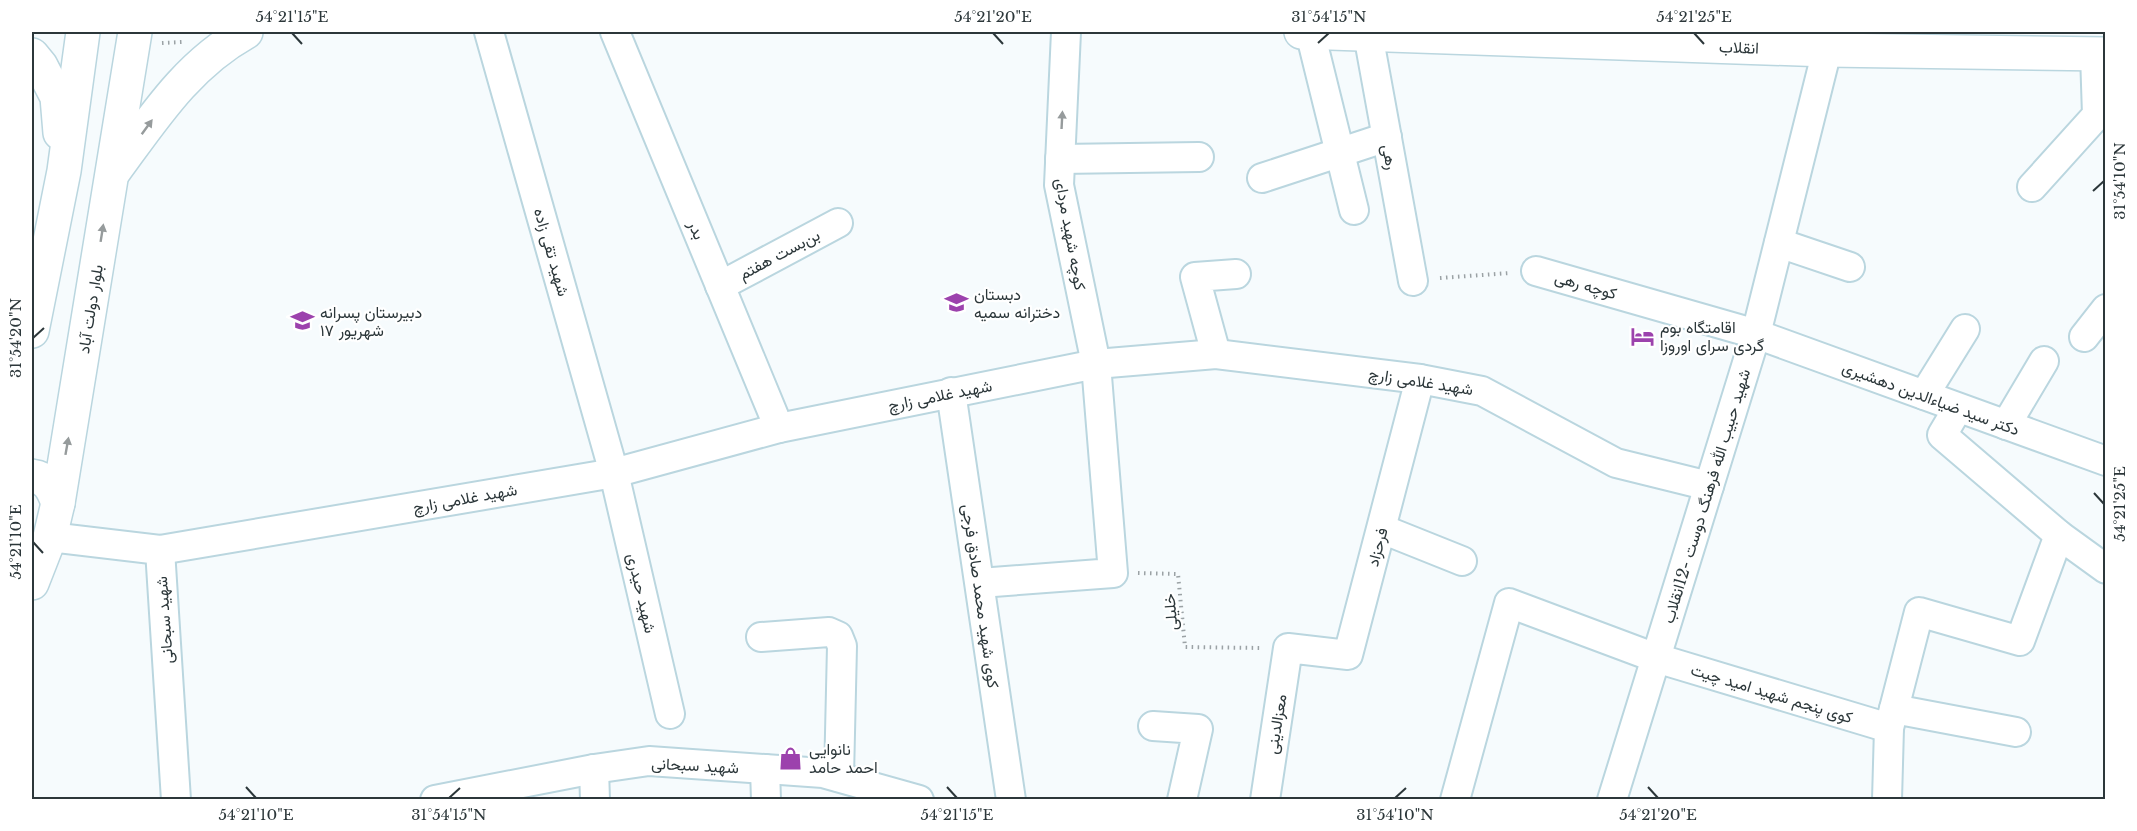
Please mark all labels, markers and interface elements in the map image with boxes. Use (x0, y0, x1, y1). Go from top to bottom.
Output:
text: 54°21'15"E (255, 7, 329, 26)
text: 54°21'20"E (954, 7, 1032, 26)
text: 31°54'15"N (1291, 7, 1367, 26)
text: 54°21'25"E (1656, 7, 1732, 26)
street label: انقلاب (1719, 36, 1759, 58)
one-way arrow (1057, 111, 1066, 130)
one-way arrow (140, 120, 152, 135)
text: 31°54'10"N (2110, 142, 2129, 220)
street label: رهی (1377, 143, 1402, 172)
street label: کوچه شهید مردای (1049, 176, 1091, 292)
street label: شهید تقی زاده (529, 206, 574, 299)
street label: بدر (683, 217, 710, 243)
one-way arrow (98, 223, 107, 242)
street label: بن‌بست هفتم (735, 224, 823, 285)
street label: بلوار دولت آباد (73, 263, 108, 355)
street label: کوچه رهی (1552, 267, 1619, 305)
place label: دبستان دخترانه سمیه (974, 284, 1060, 323)
school or university icon: دبستان دخترانه سمیه (943, 290, 969, 316)
text: 31°54'20"N (6, 298, 25, 378)
place label: دبیرستان پسرانه ۱۷ شهریور (320, 302, 422, 341)
school or university icon: دبیرستان پسرانه ۱۷ شهریور (289, 308, 315, 334)
place label: اقامتگاه بوم گردی سرای اوروزا (1660, 317, 1764, 356)
hotel icon: اقامتگاه بوم گردی سرای اوروزا (1629, 323, 1655, 349)
street label: دکتر سید ضیاءالدین دهشیری (1839, 357, 2022, 440)
street label: شهید غلامی زارچ (1367, 363, 1475, 401)
street label: شهید حبیب الله فرهنگ دوست -12انقلاب (1658, 366, 1755, 626)
street label: شهید غلامی زارچ (886, 375, 994, 417)
one-way arrow (62, 436, 71, 455)
text: 54°21'25"E (2110, 466, 2129, 542)
street label: شهید غلامی زارچ (411, 479, 519, 519)
street label: کوی شهید محمد صادق فرجی (957, 503, 1004, 689)
text: 54°21'10"E (6, 504, 25, 580)
street label: فرحزاد (1362, 525, 1393, 569)
street label: شهید حیدری (622, 551, 661, 635)
street label: شهید سبحانی (151, 575, 178, 664)
street label: خلیلی (1158, 592, 1183, 631)
street label: کوی پنجم شهید امید چیت (1688, 659, 1855, 729)
street label: معزالدینی (1261, 693, 1292, 756)
place label: نانوایی احمد حامد (809, 739, 878, 777)
shop icon: نانوایی احمد حامد (778, 745, 804, 771)
street label: شهید سبحانی (651, 753, 739, 778)
text: 54°21'10"E (218, 805, 294, 824)
text: 31°54'15"N (411, 805, 487, 824)
text: 54°21'15"E (920, 805, 994, 824)
text: 31°54'10"N (1356, 805, 1434, 824)
text: 54°21'20"E (1619, 805, 1697, 824)

